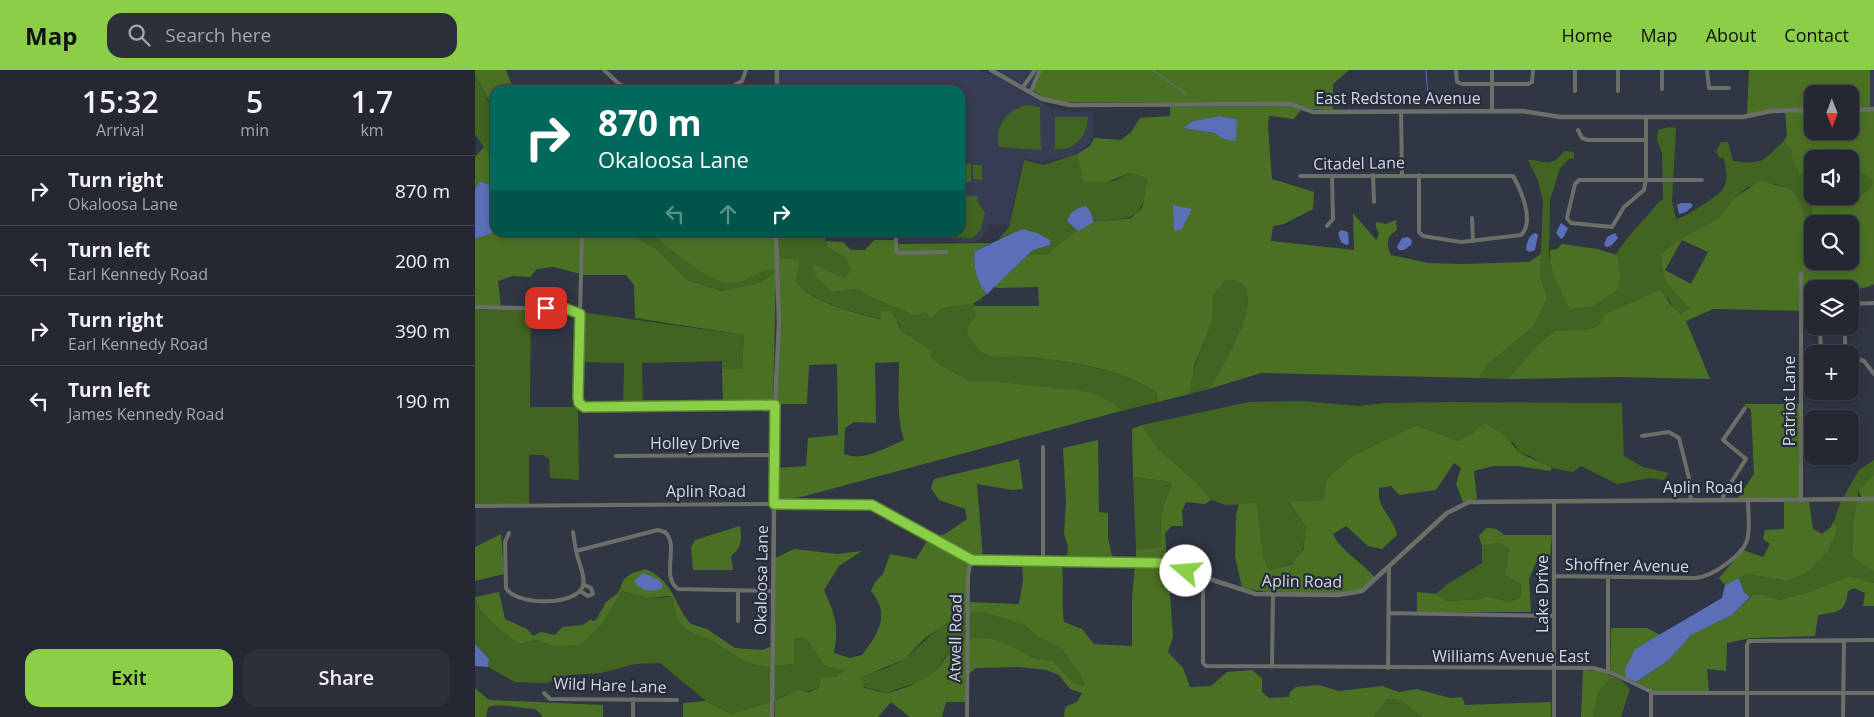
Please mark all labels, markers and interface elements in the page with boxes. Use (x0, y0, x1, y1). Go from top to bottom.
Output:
search box (107, 13, 457, 58)
text: Map (25, 19, 77, 52)
icon: search (125, 21, 153, 49)
text: Search here (165, 22, 271, 48)
text: Home (1562, 23, 1612, 47)
text: Map (1640, 23, 1678, 47)
text: About (1706, 23, 1756, 47)
text: Contact (1784, 23, 1849, 47)
text: 15:32 (82, 81, 159, 122)
text: 5 (246, 81, 263, 122)
text: 1.7 (351, 81, 393, 122)
north arrow (1804, 85, 1859, 140)
map controls (1804, 85, 1859, 465)
street label: East Redstone Avenue (1315, 87, 1481, 109)
text: 870 m (598, 99, 702, 146)
icon: right (515, 105, 580, 170)
text: Arrival (96, 119, 144, 141)
text: min (240, 119, 269, 141)
text: km (360, 119, 384, 141)
text: Okaloosa Lane (598, 144, 749, 174)
button: sound (1804, 150, 1859, 205)
street label: Citadel Lane (1313, 151, 1405, 175)
text: Turn right (68, 167, 163, 193)
icon: right (25, 177, 53, 205)
text: 870 m (395, 178, 450, 204)
text: Okaloosa Lane (68, 193, 178, 215)
icon: left (661, 200, 689, 228)
icon: ahead (714, 200, 742, 228)
icon: right (767, 200, 795, 228)
button: search (1804, 215, 1859, 270)
text: Turn left (68, 237, 150, 263)
icon: left (25, 247, 53, 275)
text: 200 m (395, 248, 450, 274)
text: Earl Kennedy Road (68, 263, 208, 285)
button: layers (1804, 280, 1859, 335)
pin (525, 287, 567, 329)
icon: arrive (532, 294, 560, 322)
text: Turn right (68, 307, 163, 333)
icon: right (25, 317, 53, 345)
text: 390 m (395, 318, 450, 344)
text: Earl Kennedy Road (68, 333, 208, 355)
button: + (1804, 345, 1859, 400)
street label: Patriot Lane (1778, 356, 1800, 446)
text: Turn left (68, 377, 150, 403)
icon: left (25, 387, 53, 415)
text: 190 m (395, 388, 450, 414)
text: James Kennedy Road (68, 403, 224, 425)
button: − (1804, 410, 1859, 465)
street label: Holley Drive (650, 432, 740, 454)
street label: Aplin Road (1663, 476, 1743, 498)
street label: Aplin Road (666, 480, 746, 502)
street label: Okaloosa Lane (749, 525, 773, 635)
position arrow (1159, 544, 1211, 596)
street label: Shoffner Avenue (1565, 553, 1689, 577)
street label: Lake Drive (1531, 555, 1553, 633)
street label: Aplin Road (1262, 569, 1342, 593)
street label: Atwell Road (943, 594, 967, 682)
street label: Williams Avenue East (1432, 645, 1590, 667)
button: Exit (25, 649, 233, 707)
button: Share (243, 649, 450, 707)
street label: Wild Hare Lane (553, 672, 667, 698)

